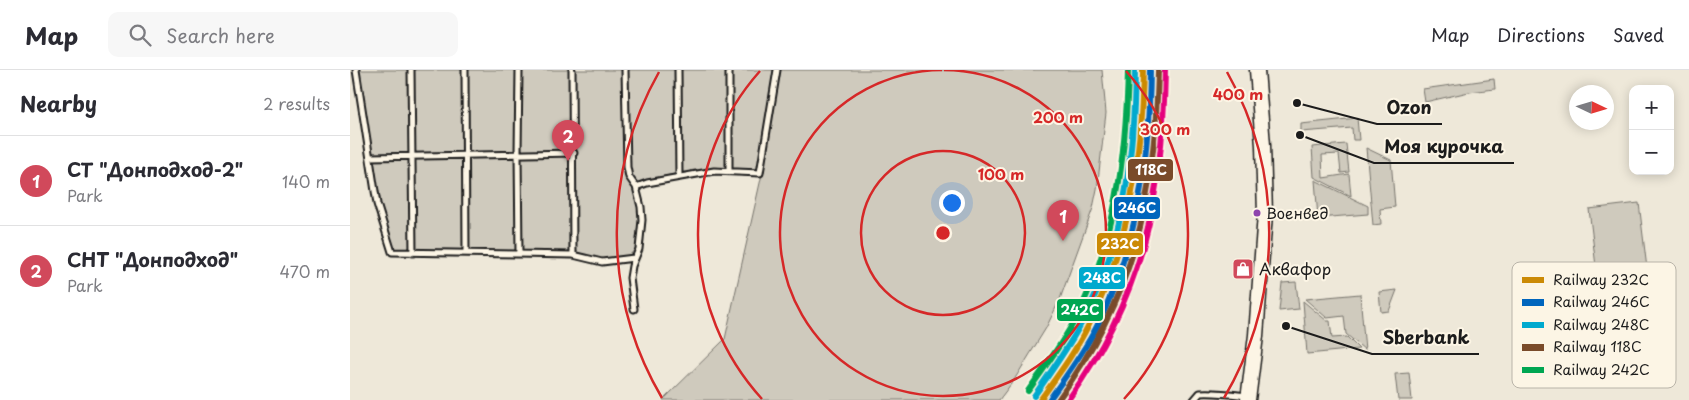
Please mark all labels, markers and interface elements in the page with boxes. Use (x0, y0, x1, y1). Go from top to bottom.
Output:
search box (108, 12, 458, 57)
text: Map (25, 17, 78, 53)
icon: search (126, 21, 154, 49)
text: Search here (166, 21, 275, 49)
text: Map (1431, 21, 1469, 48)
text: Directions (1497, 21, 1585, 48)
text: Saved (1613, 21, 1664, 48)
text: 400 m (1213, 82, 1263, 105)
north arrow (1569, 85, 1614, 130)
map controls (1629, 85, 1674, 175)
button: + (1629, 85, 1674, 130)
text: Nearby (20, 87, 97, 119)
text: 2 results (263, 91, 330, 115)
callout: Ozon (1377, 91, 1442, 124)
text: Ozon (1386, 93, 1432, 120)
text: 200 m (1033, 105, 1083, 128)
text: 300 m (1140, 117, 1190, 140)
pin: 2 (552, 120, 584, 161)
callout: Моя курочка (1374, 130, 1514, 163)
button: − (1629, 130, 1674, 175)
text: Моя курочка (1384, 132, 1504, 159)
text: СТ "Донподход-2" (67, 155, 243, 183)
line badge: 118С (1127, 158, 1174, 182)
text: 118С (1135, 159, 1167, 180)
text: 100 m (978, 162, 1024, 185)
text: 1 (32, 169, 40, 193)
text: 140 m (282, 169, 330, 193)
text: Park (67, 183, 103, 207)
your location (939, 190, 965, 216)
line badge: 246С (1113, 196, 1161, 220)
text: 246С (1118, 197, 1156, 218)
pin: 1 (1047, 200, 1079, 241)
place label: Военвед (1266, 201, 1329, 224)
marker: Военвед (1252, 208, 1262, 218)
centre of rings (934, 224, 952, 242)
line badge: 232C (1096, 232, 1144, 256)
text: 232C (1101, 233, 1139, 254)
text: СНТ "Донподход" (67, 245, 238, 273)
place label: Аквафор (1259, 256, 1331, 280)
shop icon: Аквафор (1231, 257, 1255, 281)
text: 2 (30, 259, 42, 283)
text: 470 m (280, 259, 330, 283)
legend (1512, 262, 1676, 388)
line badge: 248С (1078, 266, 1126, 290)
text: 248С (1083, 267, 1121, 288)
text: Railway 232C (1553, 269, 1649, 290)
text: Park (67, 273, 103, 297)
text: Railway 246С (1553, 291, 1650, 312)
line badge: 242С (1056, 298, 1104, 322)
text: 242С (1061, 299, 1099, 320)
text: Railway 248С (1553, 314, 1650, 335)
callout: Sberbank (1372, 321, 1479, 354)
text: Sberbank (1382, 323, 1470, 350)
text: Railway 118С (1553, 336, 1642, 357)
text: Railway 242С (1553, 359, 1650, 380)

